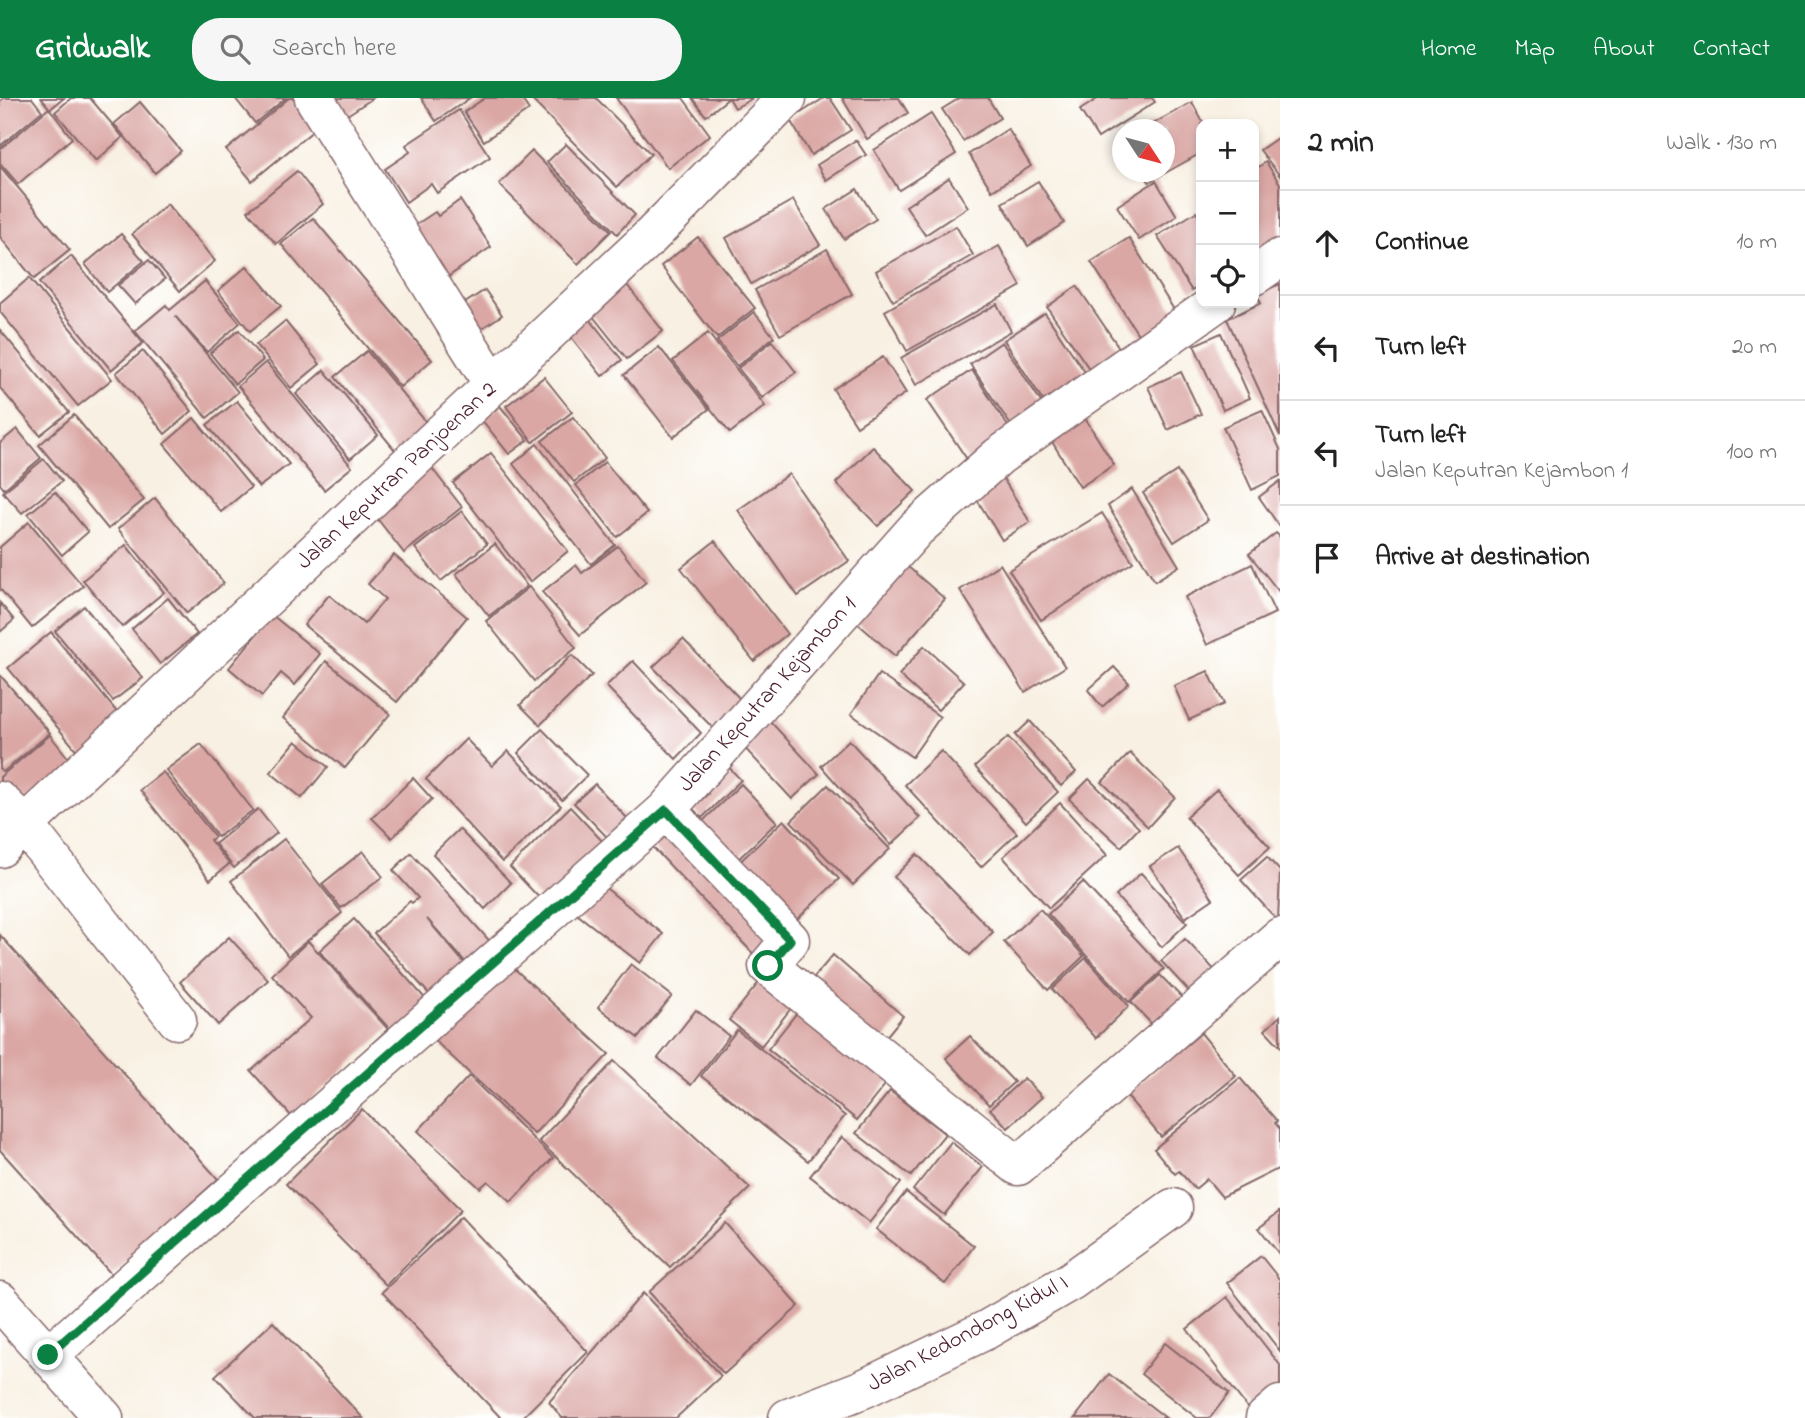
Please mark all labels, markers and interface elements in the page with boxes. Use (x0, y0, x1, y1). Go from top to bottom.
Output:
search box (192, 18, 682, 81)
text: Gridwalk (35, 25, 150, 73)
icon: search (216, 30, 254, 68)
text: Search here (272, 30, 396, 68)
text: Home (1421, 32, 1477, 67)
text: Map (1515, 32, 1555, 67)
text: About (1593, 32, 1655, 67)
text: Contact (1693, 32, 1770, 67)
north arrow (1112, 119, 1175, 182)
map controls (1196, 119, 1259, 308)
button: + (1196, 119, 1259, 182)
text: 2 min (1308, 122, 1374, 166)
text: Walk · 130 m (1666, 127, 1777, 160)
button: − (1196, 182, 1259, 245)
icon: ahead (1308, 224, 1346, 262)
text: Continue (1375, 224, 1468, 262)
text: 10 m (1736, 226, 1777, 259)
button: locate (1196, 245, 1259, 308)
icon: left (1308, 329, 1346, 367)
text: Turn left (1375, 329, 1466, 367)
text: 20 m (1732, 331, 1777, 364)
street label: Jalan Keputran Panjoenan 2 (289, 374, 505, 578)
text: Turn left (1375, 417, 1466, 455)
icon: left (1308, 434, 1346, 472)
text: 100 m (1726, 436, 1777, 469)
text: Jalan Keputran Kejambon 1 (1375, 455, 1628, 488)
icon: arrive (1308, 539, 1346, 577)
text: Arrive at destination (1375, 539, 1590, 577)
street label: Jalan Keputran Kejambon 1 (671, 590, 865, 800)
route start (752, 950, 783, 981)
street label: Jalan Kedondong Kidul I (862, 1267, 1075, 1402)
route end (32, 1339, 63, 1370)

